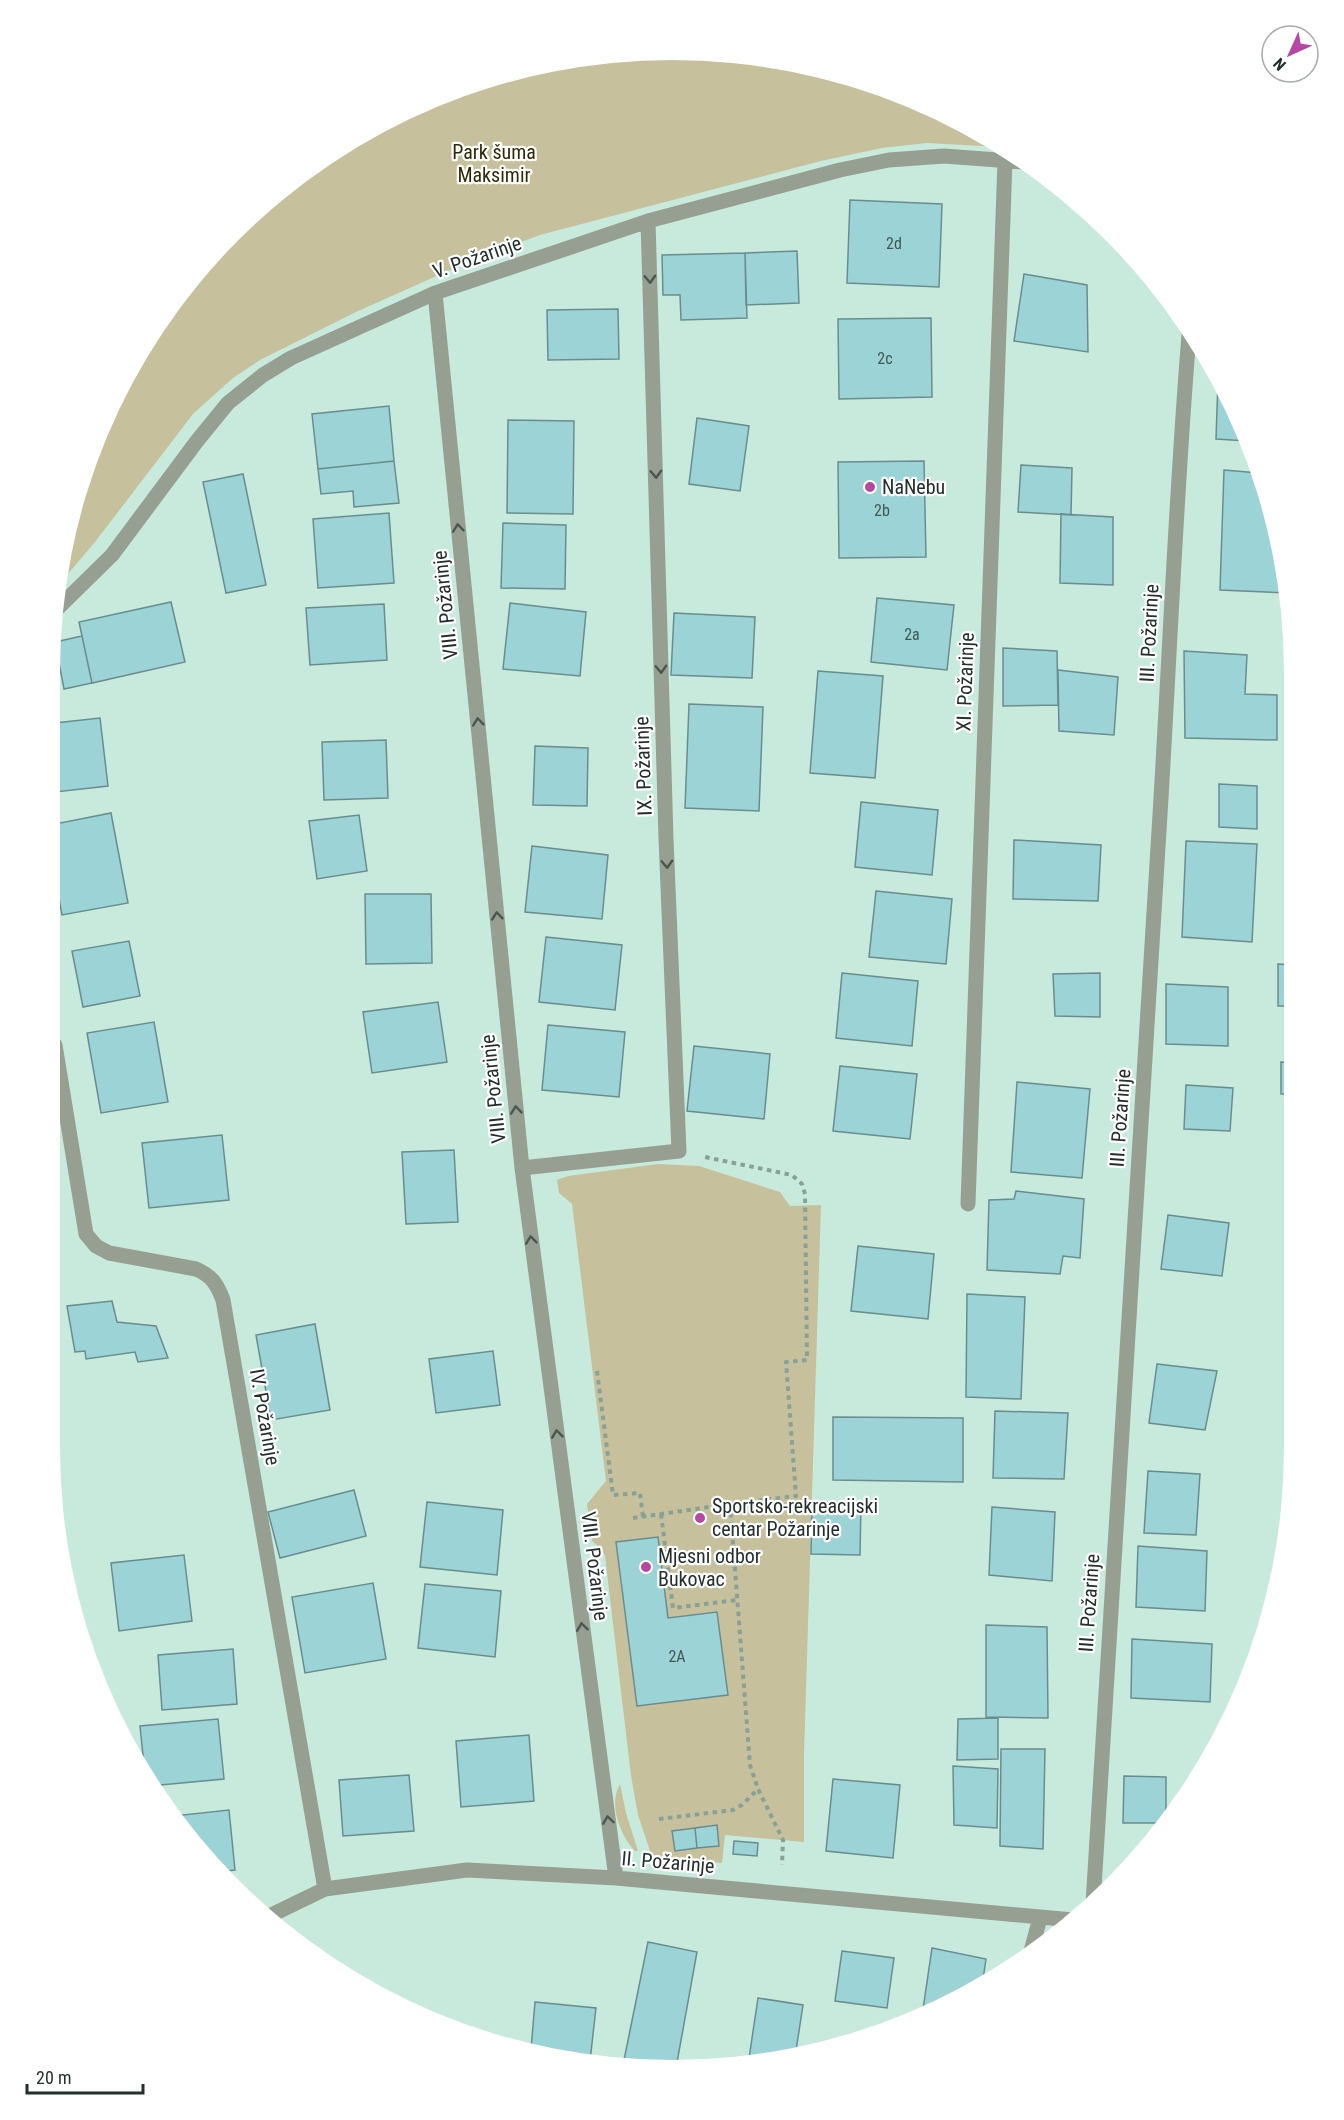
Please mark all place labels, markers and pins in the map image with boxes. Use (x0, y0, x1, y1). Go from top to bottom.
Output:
place label: NaNebu (882, 475, 945, 499)
marker: NaNebu (863, 480, 877, 494)
place label: Sportsko-rekreacijski centar Požarinje (712, 1494, 878, 1541)
marker: Sportsko-rekreacijski centar Požarinje (693, 1511, 707, 1525)
place label: Mjesni odbor Bukovac (658, 1544, 761, 1591)
marker: Mjesni odbor Bukovac (639, 1560, 653, 1574)

